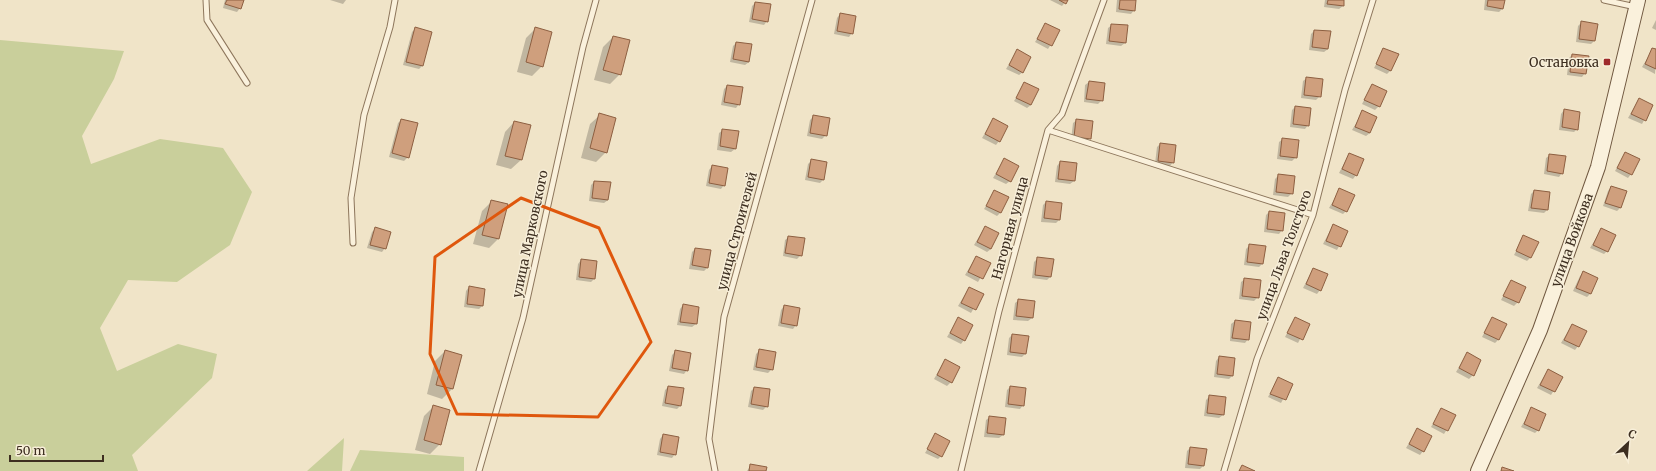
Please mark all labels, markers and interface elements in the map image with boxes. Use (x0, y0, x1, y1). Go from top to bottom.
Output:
place label: Остановка (1529, 54, 1599, 71)
marker: Остановка (1602, 57, 1612, 67)
street label: улица Марковского (508, 168, 552, 299)
street label: улица Строителей (713, 170, 761, 292)
street label: Нагорная улица (988, 175, 1032, 281)
street label: улица Льва Толстого (1253, 187, 1316, 322)
street label: улица Войкова (1547, 191, 1597, 289)
north arrow (1608, 423, 1648, 463)
text: С (1626, 426, 1639, 442)
scale bar (10, 437, 103, 463)
text: 50 m (16, 443, 45, 458)

